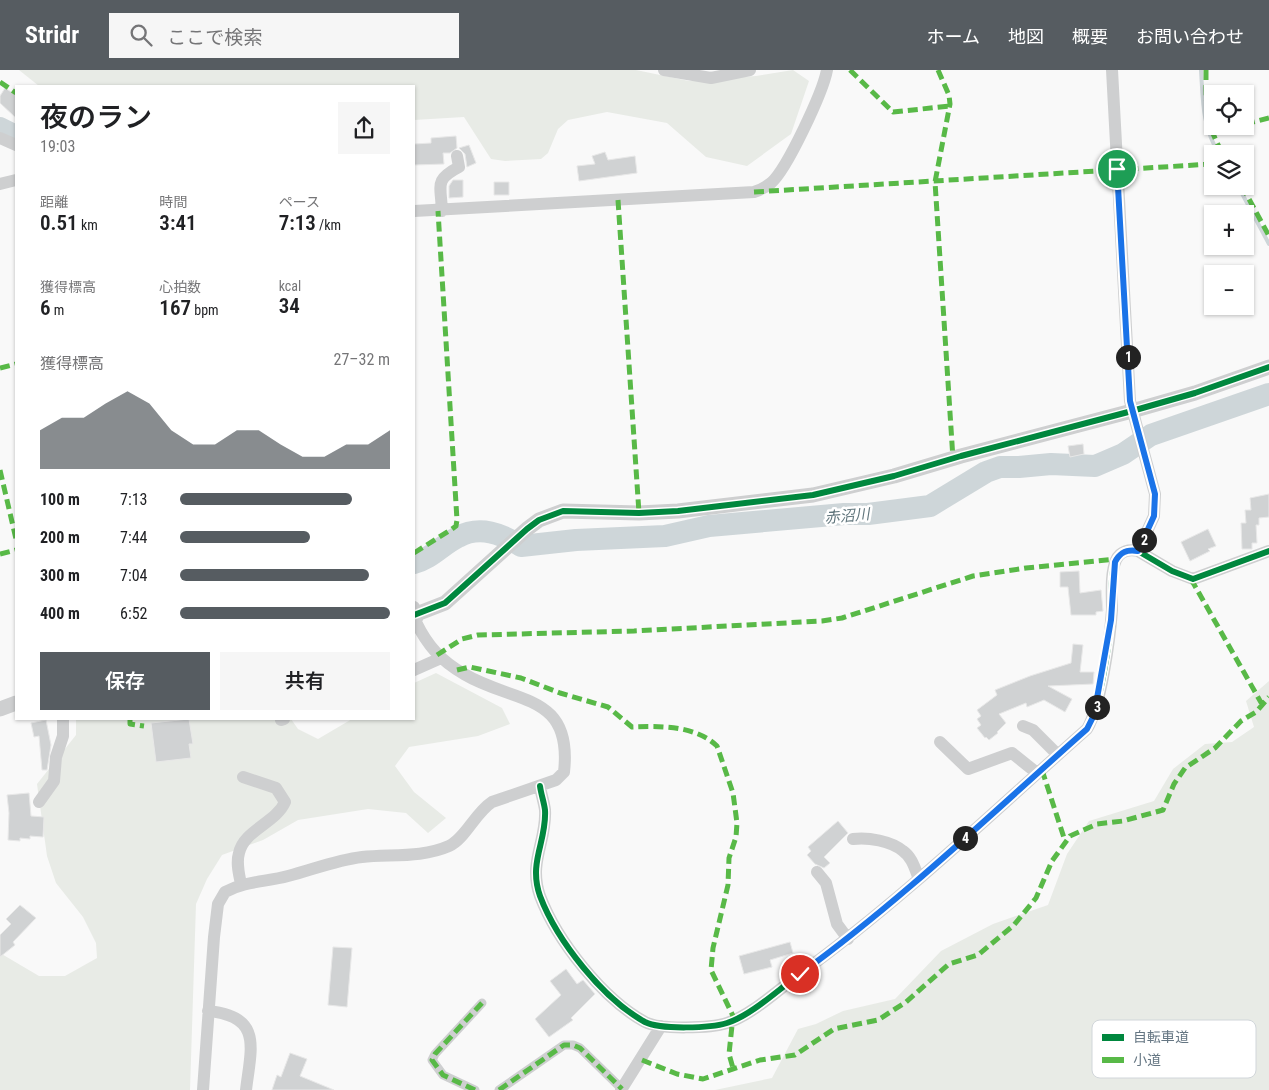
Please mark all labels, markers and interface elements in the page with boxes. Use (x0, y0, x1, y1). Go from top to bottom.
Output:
search box (109, 13, 459, 58)
text: Stridr (25, 21, 79, 49)
icon: search (127, 21, 155, 49)
text: ここで検索 (167, 26, 262, 49)
text: ホーム (927, 26, 980, 47)
text: 地図 (1008, 26, 1044, 47)
text: 概要 (1072, 26, 1108, 47)
text: お問い合わせ (1136, 26, 1244, 47)
map controls (1204, 85, 1254, 315)
button: locate (1204, 85, 1254, 135)
text: 夜のラン (40, 101, 152, 134)
button: share (338, 102, 390, 154)
text: 19:03 (40, 137, 75, 156)
button: layers (1204, 145, 1254, 195)
pin (1096, 148, 1138, 190)
icon: arrive (1103, 155, 1131, 183)
text: 距離 (40, 194, 68, 210)
text: 時間 (159, 194, 187, 210)
text: ペース (279, 194, 320, 210)
button: + (1204, 205, 1254, 255)
text: 0.51 (40, 211, 78, 235)
text: 3:41 (159, 211, 197, 235)
text: 7:13 (279, 211, 316, 235)
text: km (78, 217, 98, 233)
text: /km (316, 217, 341, 233)
button: − (1204, 265, 1254, 315)
text: kcal (279, 278, 301, 294)
text: 獲得標高 (40, 279, 96, 295)
text: 心拍数 (159, 279, 201, 295)
text: 34 (279, 294, 300, 318)
text: 6 (40, 296, 51, 320)
text: 167 (159, 296, 191, 320)
text: m (51, 302, 64, 318)
text: bpm (191, 302, 219, 318)
pin: 1 (1116, 344, 1140, 370)
text: 1 (1125, 349, 1132, 365)
text: 27–32 m (334, 350, 390, 369)
text: 獲得標高 (40, 354, 104, 373)
text: 100 m (40, 490, 80, 509)
text: 7:13 (120, 490, 147, 509)
water label: 赤沼川 (824, 505, 872, 527)
text: 200 m (40, 528, 80, 547)
text: 7:44 (120, 528, 147, 547)
pin: 2 (1132, 528, 1156, 552)
text: 2 (1141, 532, 1148, 548)
text: 300 m (40, 566, 80, 585)
text: 7:04 (120, 566, 147, 585)
text: 400 m (40, 604, 80, 623)
text: 6:52 (120, 604, 147, 623)
button: 保存 (40, 652, 210, 710)
button: 共有 (220, 652, 390, 710)
pin: 3 (1084, 694, 1110, 720)
text: 3 (1094, 699, 1101, 715)
pin: 4 (952, 826, 978, 850)
text: 4 (962, 830, 969, 846)
pin (779, 953, 821, 995)
icon: check (786, 960, 814, 988)
legend (1092, 1020, 1256, 1078)
text: 自転車道 (1133, 1029, 1189, 1045)
text: 小道 (1133, 1052, 1161, 1068)

